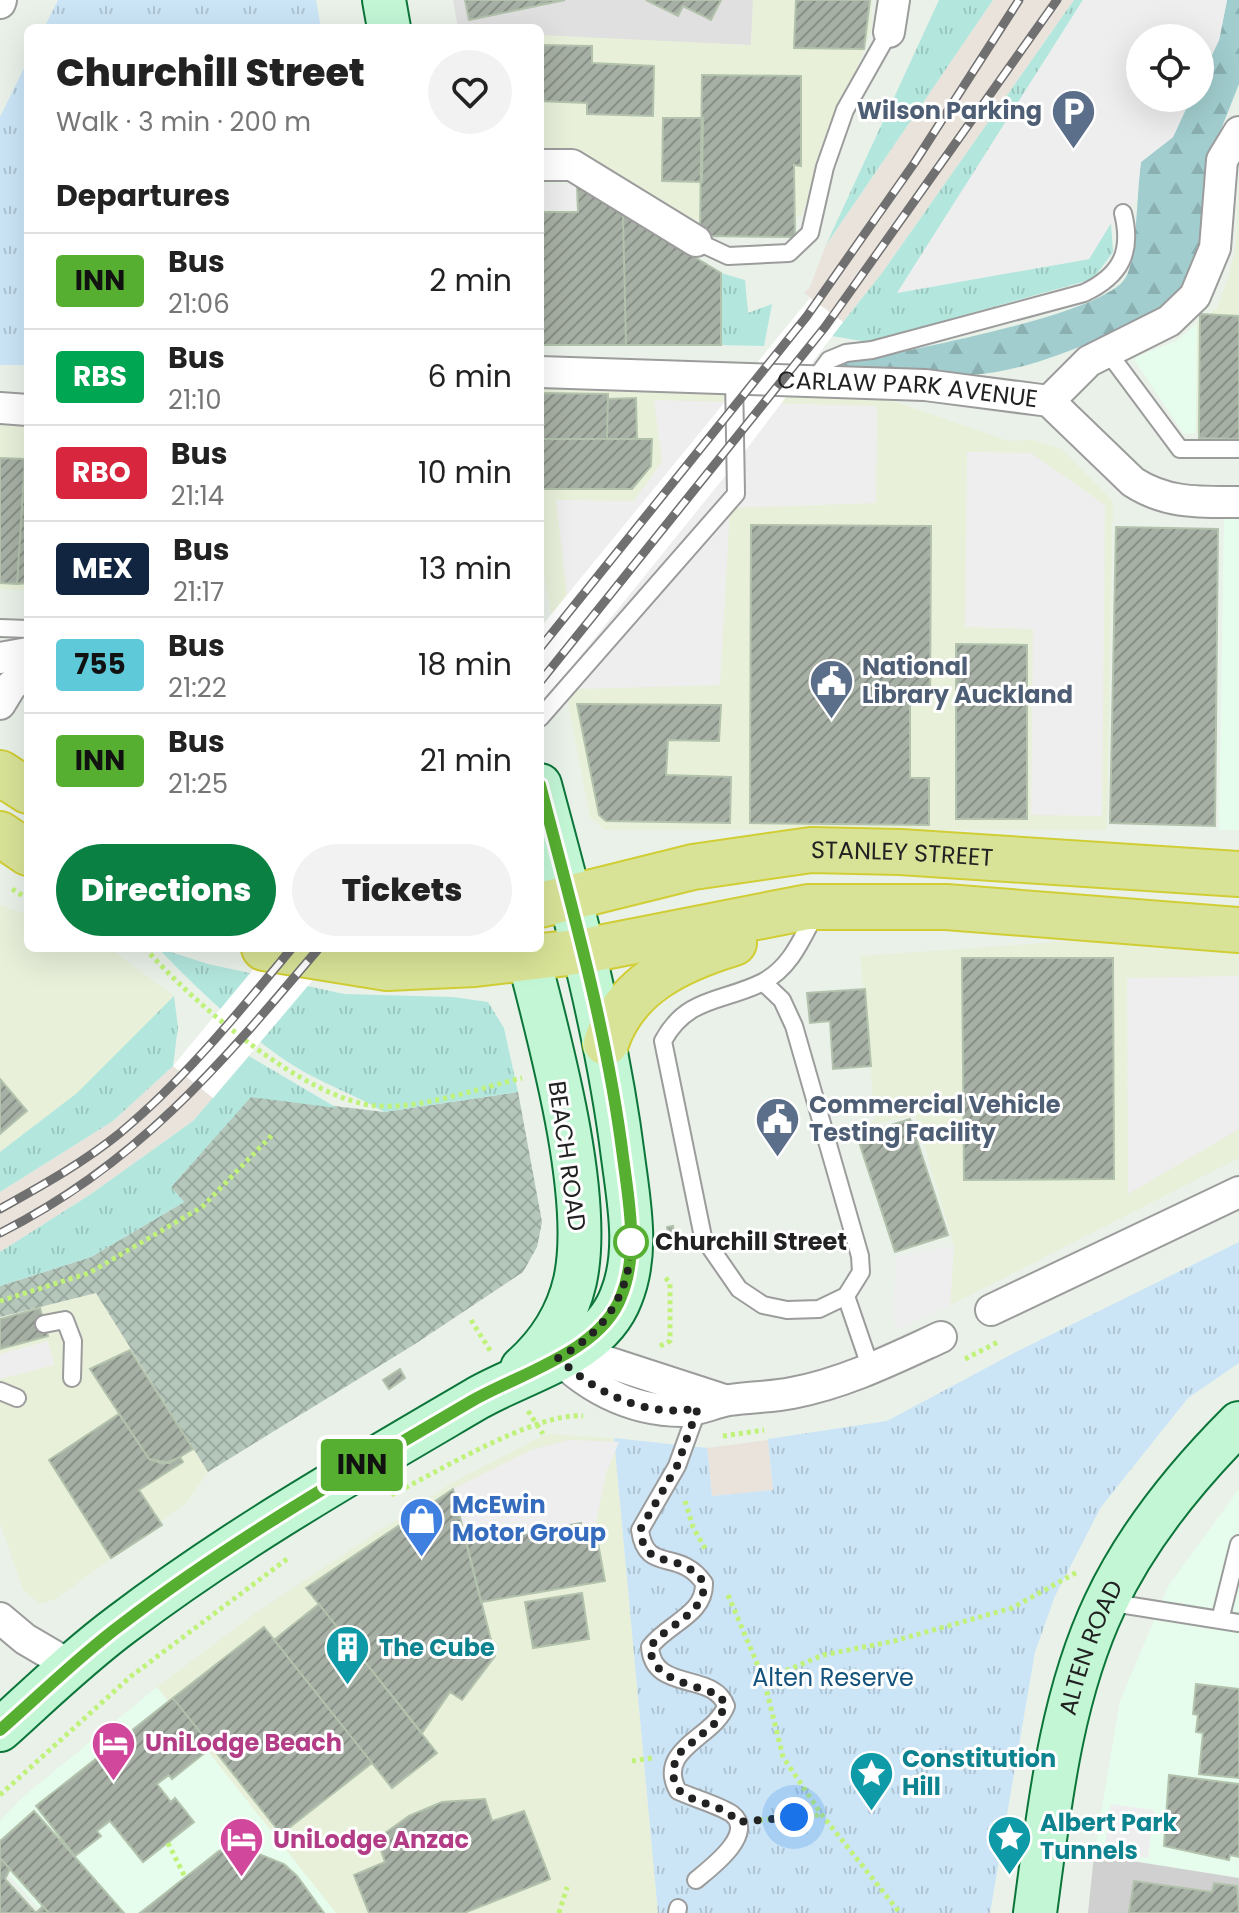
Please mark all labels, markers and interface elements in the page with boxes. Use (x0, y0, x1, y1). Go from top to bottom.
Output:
map controls (1126, 24, 1214, 112)
button: locate (1126, 24, 1214, 112)
text: Churchill Street (56, 46, 365, 99)
button: heart (428, 50, 512, 134)
parking icon: Wilson Parking (1049, 87, 1097, 150)
place label: Wilson Parking (857, 94, 1042, 127)
text: Walk · 3 min · 200 m (56, 104, 311, 140)
text: Departures (56, 174, 230, 217)
text: Bus (168, 240, 225, 283)
text: 2 min (429, 259, 512, 302)
text: INN (75, 261, 125, 300)
text: 21:06 (168, 286, 230, 322)
text: Bus (168, 336, 225, 379)
text: 6 min (427, 355, 512, 398)
text: RBS (73, 357, 127, 396)
street label: CARLAW PARK AVENUE (777, 363, 1040, 415)
text: 21:10 (168, 382, 221, 418)
text: Bus (171, 432, 227, 475)
text: 10 min (418, 451, 512, 494)
text: RBO (72, 453, 131, 492)
text: 21:14 (171, 478, 224, 514)
text: Bus (173, 528, 230, 571)
text: 13 min (419, 547, 512, 590)
text: MEX (72, 549, 133, 588)
text: 21:17 (173, 574, 224, 610)
text: Bus (168, 624, 225, 667)
text: 18 min (418, 643, 512, 686)
text: 755 (74, 645, 126, 684)
place label: National Library Auckland (862, 650, 1073, 711)
public building icon: National Library Auckland (807, 657, 855, 720)
text: 21:22 (168, 670, 227, 706)
text: Bus (168, 720, 225, 763)
text: 21 min (420, 739, 512, 782)
text: INN (75, 741, 125, 780)
text: 21:25 (168, 766, 228, 802)
street label: STANLEY STREET (810, 833, 994, 874)
button: Directions (56, 844, 276, 936)
button: Tickets (292, 844, 512, 936)
street label: BEACH ROAD (541, 1079, 594, 1233)
place label: Commercial Vehicle Testing Facility (809, 1088, 1061, 1149)
public building icon: Commercial Vehicle Testing Facility (754, 1095, 802, 1158)
marker: Churchill Street (614, 1225, 648, 1259)
place label: Churchill Street (655, 1225, 847, 1258)
line badge: INN (316, 1439, 408, 1491)
text: INN (337, 1445, 387, 1484)
place label: McEwin Motor Group (452, 1488, 606, 1549)
shop icon: McEwin Motor Group (397, 1495, 445, 1558)
street label: ALTEN ROAD (1051, 1574, 1130, 1718)
building icon: The Cube (324, 1624, 372, 1687)
place label: The Cube (379, 1631, 495, 1664)
park label: Alten Reserve (752, 1661, 914, 1694)
hotel icon: UniLodge Beach (90, 1719, 138, 1782)
place label: UniLodge Beach (145, 1726, 342, 1759)
place label: Constitution Hill (902, 1742, 1056, 1803)
place icon: Constitution Hill (847, 1749, 895, 1812)
your location (774, 1797, 814, 1837)
place label: Albert Park Tunnels (1040, 1806, 1177, 1867)
place icon: Albert Park Tunnels (985, 1813, 1033, 1876)
hotel icon: UniLodge Anzac (218, 1816, 266, 1879)
place label: UniLodge Anzac (273, 1823, 469, 1856)

